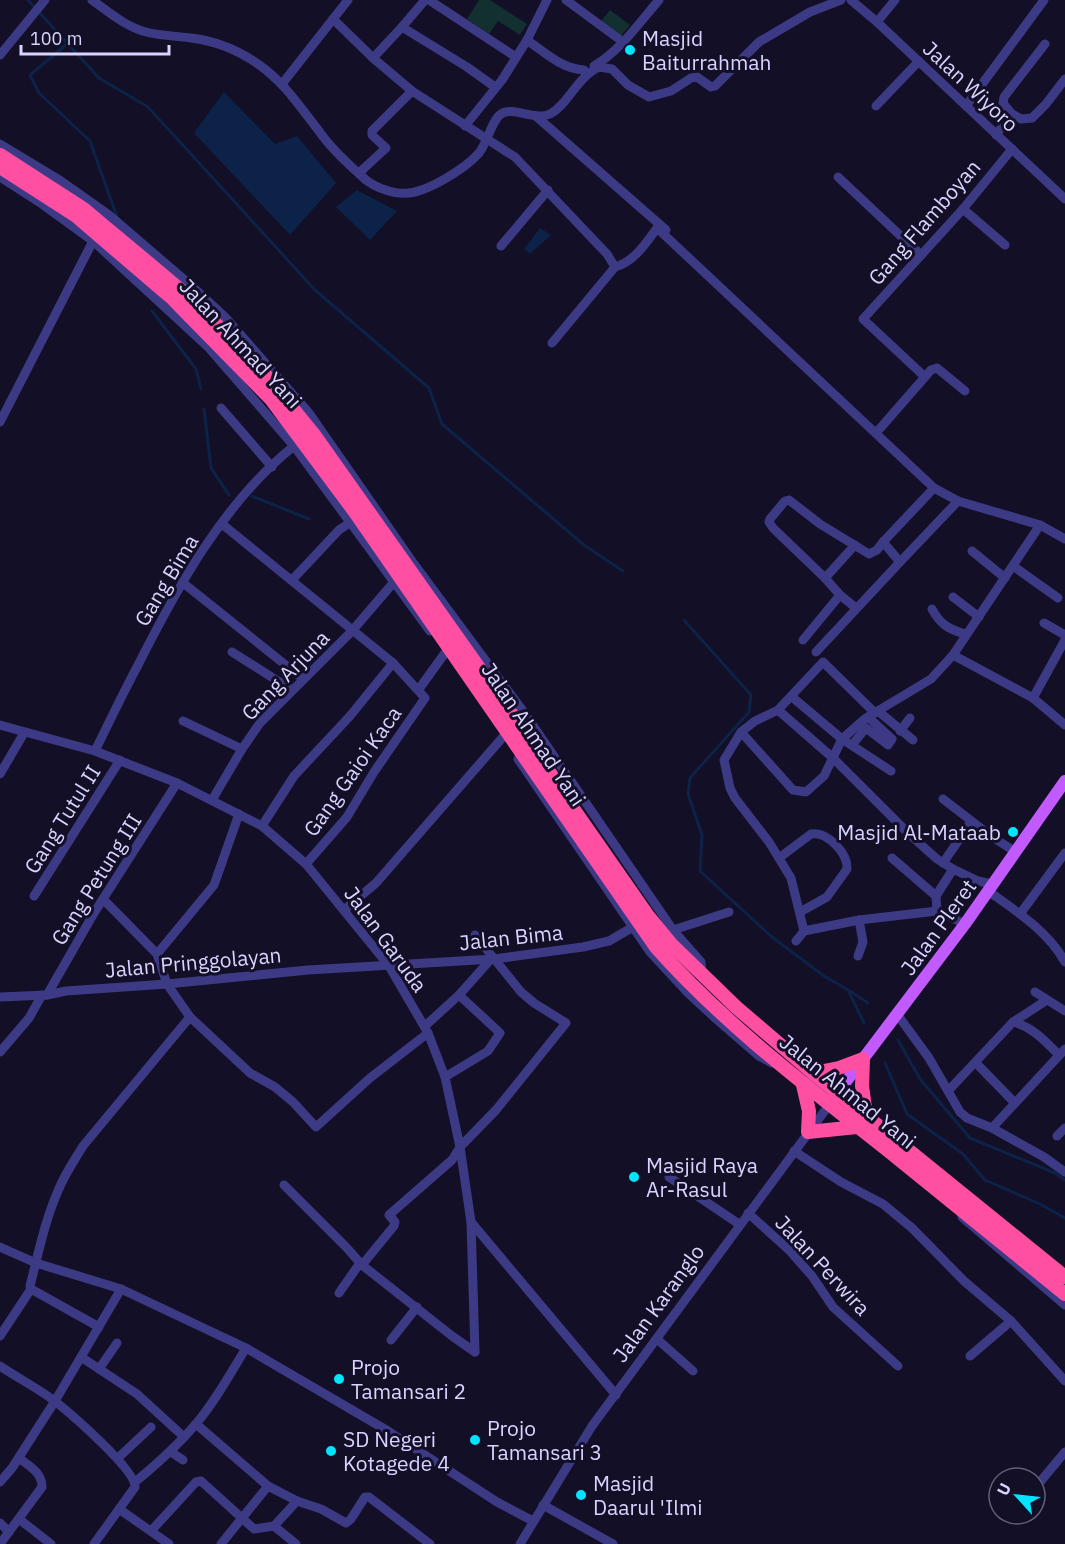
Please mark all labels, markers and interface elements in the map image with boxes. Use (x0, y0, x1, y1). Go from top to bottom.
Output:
scale bar (21, 18, 170, 56)
place label: Masjid Baiturrahmah (642, 24, 771, 76)
text: 100 m (30, 27, 82, 50)
street label: Jalan Wiyoro (917, 34, 1025, 138)
marker: Masjid Baiturrahmah (623, 43, 637, 57)
street label: Gang Flamboyan (862, 153, 986, 291)
street label: Jalan Ahmad Yani (174, 272, 308, 414)
street label: Gang Bima (128, 529, 204, 631)
street label: Gang Arjuna (235, 624, 335, 726)
street label: Jalan Ahmad Yani (476, 657, 592, 811)
street label: Gang Gaioi Kaca (297, 700, 407, 842)
street label: Gang Tutul II (17, 759, 107, 879)
street label: Gang Petung III (44, 808, 148, 950)
place label: Masjid Al-Mataab (837, 818, 1001, 846)
marker: Masjid Al-Mataab (1006, 825, 1020, 839)
street label: Jalan Pleret (894, 873, 982, 981)
street label: Jalan Garuda (338, 880, 434, 998)
street label: Jalan Bima (458, 918, 564, 956)
street label: Jalan Pringgolayan (104, 940, 282, 984)
street label: Jalan Ahmad Yani (774, 1027, 922, 1155)
place label: Masjid Raya Ar-Rasul (646, 1151, 758, 1203)
marker: Masjid Raya Ar-Rasul (627, 1170, 641, 1184)
street label: Jalan Perwira (769, 1209, 877, 1321)
street label: Jalan Karanglo (606, 1238, 710, 1368)
place label: Projo Tamansari 2 (351, 1353, 466, 1405)
marker: Projo Tamansari 2 (332, 1372, 346, 1386)
place label: Projo Tamansari 3 (487, 1414, 602, 1466)
place label: SD Negeri Kotagede 4 (343, 1425, 450, 1477)
marker: Projo Tamansari 3 (468, 1433, 482, 1447)
marker: SD Negeri Kotagede 4 (324, 1444, 338, 1458)
north arrow (987, 1466, 1047, 1526)
place label: Masjid Daarul 'Ilmi (593, 1469, 703, 1521)
text: U (992, 1480, 1015, 1499)
marker: Masjid Daarul 'Ilmi (574, 1488, 588, 1502)

